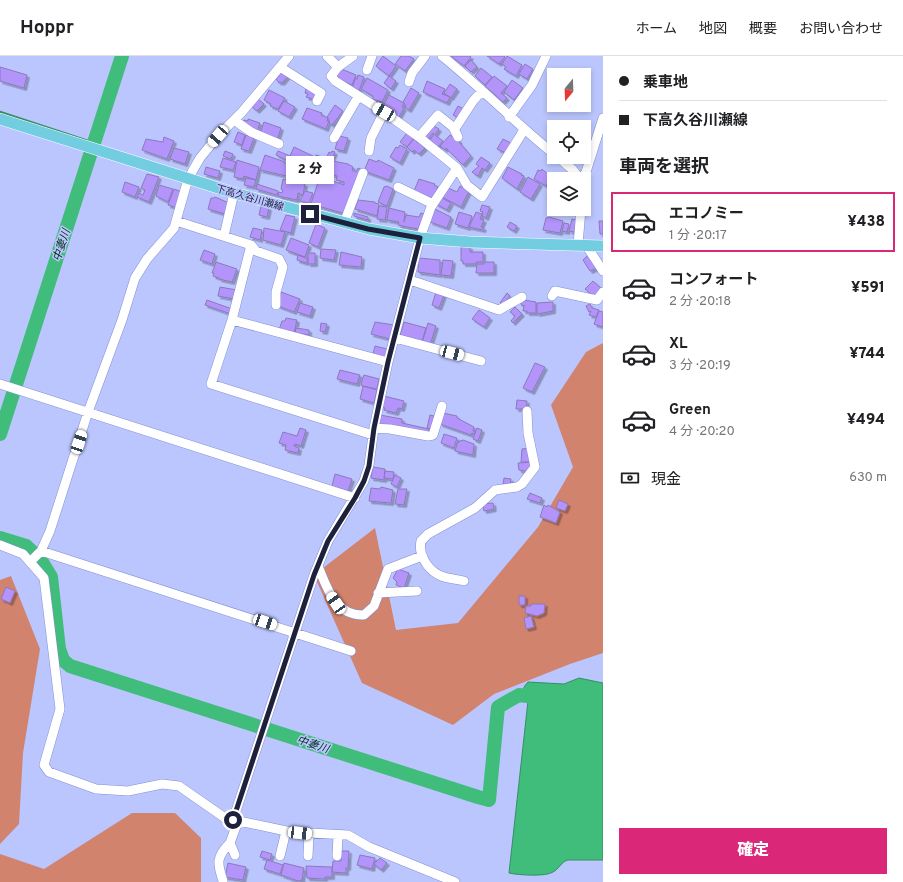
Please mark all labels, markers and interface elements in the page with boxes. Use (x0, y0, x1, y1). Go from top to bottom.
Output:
text: Hoppr (20, 16, 74, 40)
text: ホーム (635, 21, 677, 38)
text: 地図 (699, 21, 727, 38)
text: 概要 (749, 21, 777, 38)
text: お問い合わせ (799, 21, 883, 38)
north arrow (547, 68, 591, 112)
map controls (547, 68, 591, 216)
text: 乗車地 (643, 74, 688, 93)
car (371, 101, 397, 123)
text: 下高久谷川瀬線 (643, 112, 748, 131)
button: locate (547, 120, 591, 164)
car (206, 123, 230, 149)
callout: 2 分 (286, 156, 334, 184)
text: 車両を選択 (619, 156, 709, 179)
text: 2 分 (298, 162, 322, 178)
button: layers (547, 172, 591, 216)
street label: 下高久谷川瀬線 (214, 183, 285, 214)
icon: car (621, 204, 657, 240)
route end (301, 205, 319, 223)
text: エコノミー (669, 205, 744, 224)
text: ¥438 (847, 213, 885, 232)
water label: 中妻川 (50, 227, 74, 263)
text: 1 分 · 20:17 (669, 228, 727, 244)
icon: car (621, 270, 657, 306)
text: コンフォート (669, 271, 759, 290)
text: ¥591 (851, 279, 885, 298)
text: 2 分 · 20:18 (669, 294, 731, 310)
text: XL (669, 335, 687, 354)
icon: car (621, 336, 657, 372)
car (439, 344, 465, 362)
text: ¥744 (849, 345, 885, 364)
text: 3 分 · 20:19 (669, 358, 731, 374)
text: Green (669, 401, 711, 420)
icon: car (621, 402, 657, 438)
text: ¥494 (847, 411, 885, 430)
text: 4 分 · 20:20 (669, 424, 735, 440)
car (70, 429, 88, 455)
icon: cash (619, 467, 641, 489)
text: 630 m (849, 470, 887, 486)
text: 現金 (651, 471, 681, 490)
car (324, 590, 348, 616)
car (252, 613, 278, 631)
water label: 中妻川 (295, 733, 331, 757)
route start (224, 811, 242, 829)
car (287, 826, 313, 840)
button: 確定 (619, 828, 887, 874)

